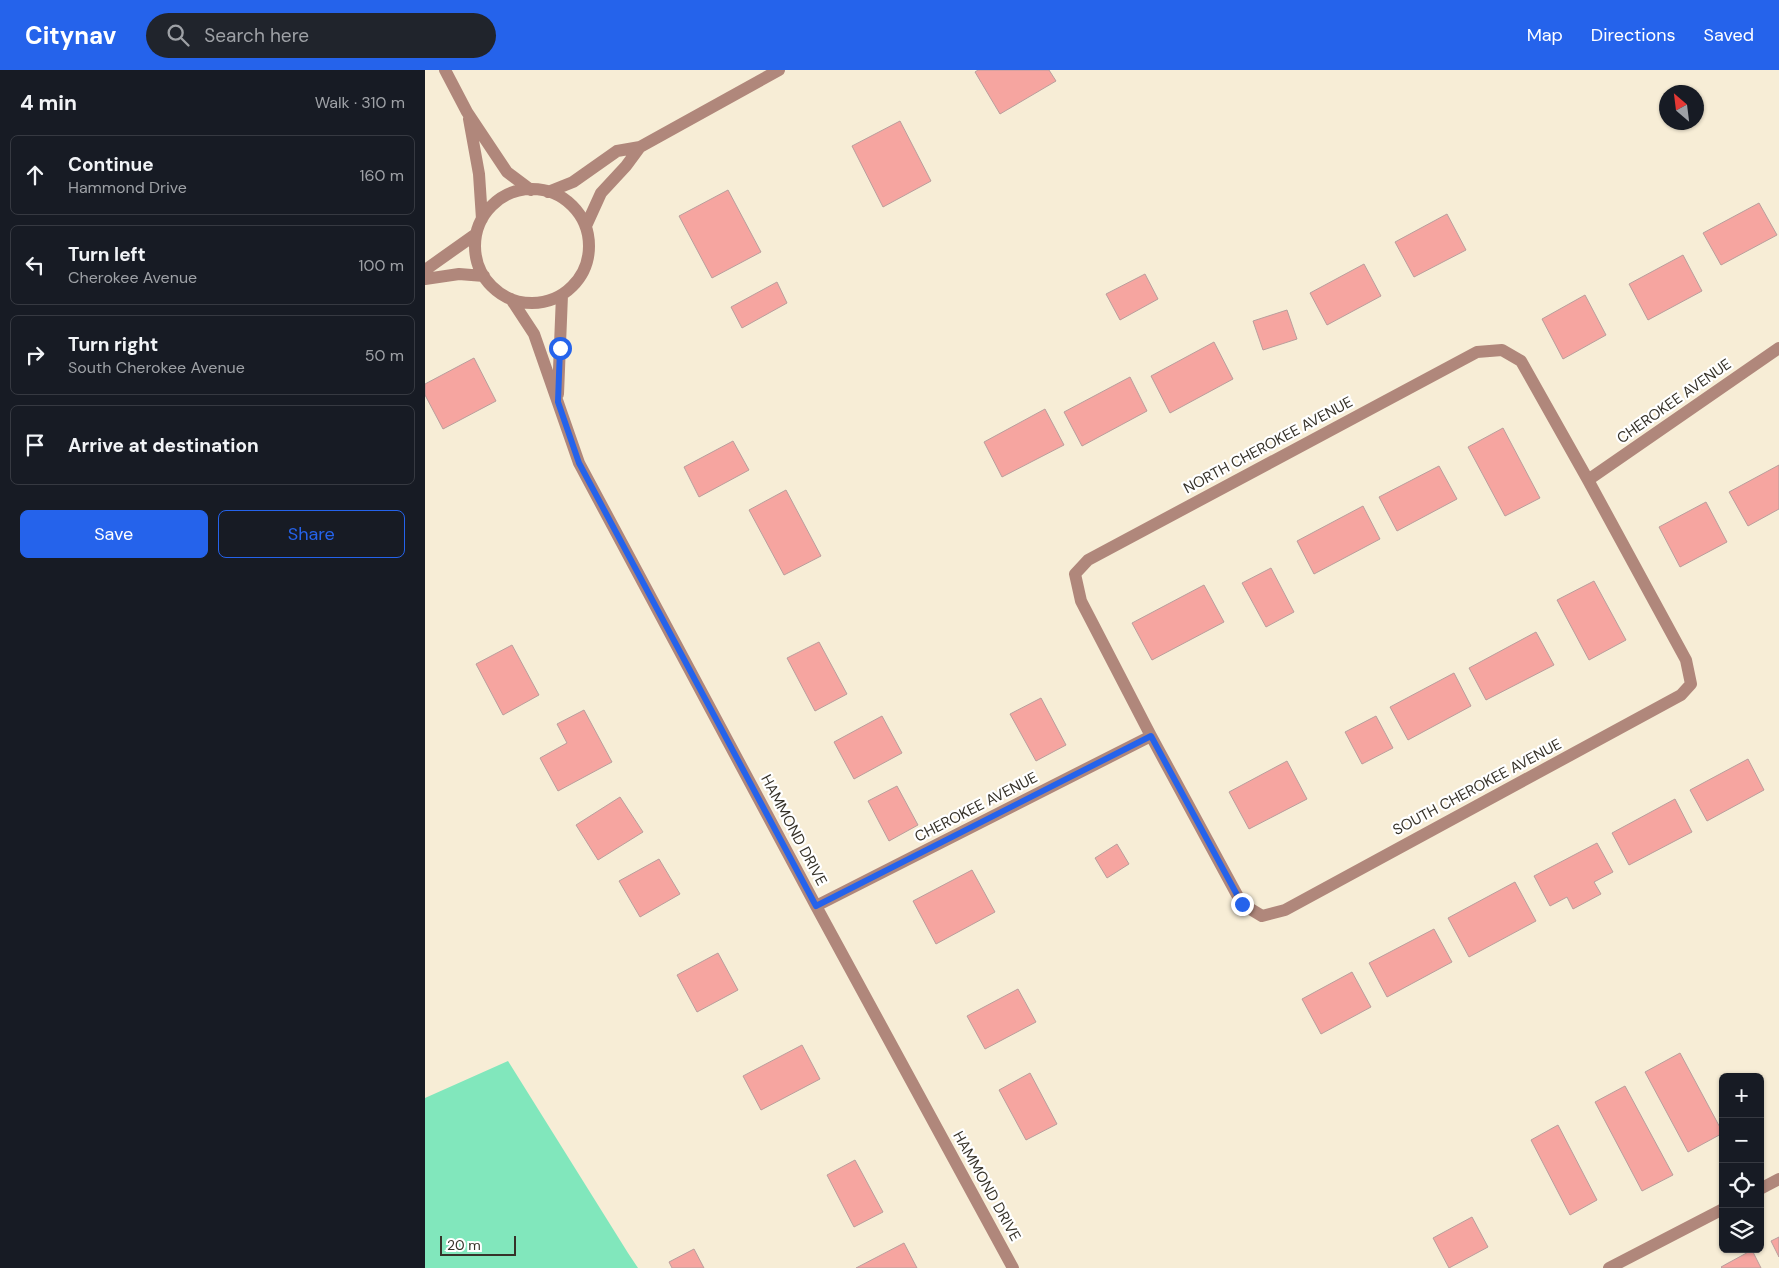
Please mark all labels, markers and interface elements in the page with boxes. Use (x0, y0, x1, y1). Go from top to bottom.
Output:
search box (146, 13, 496, 58)
text: Citynav (25, 20, 116, 51)
icon: search (164, 21, 192, 49)
text: Search here (204, 23, 309, 48)
text: Map (1527, 23, 1563, 47)
text: Directions (1591, 23, 1676, 47)
text: Saved (1704, 23, 1754, 47)
north arrow (1659, 85, 1704, 130)
text: 4 min (20, 89, 77, 117)
text: Walk · 310 m (315, 92, 405, 113)
text: Continue (68, 152, 154, 177)
icon: ahead (21, 161, 49, 189)
text: 160 m (360, 165, 404, 186)
text: Hammond Drive (68, 177, 187, 198)
text: Turn left (68, 242, 146, 267)
icon: left (21, 251, 49, 279)
text: 100 m (359, 255, 404, 276)
text: Cherokee Avenue (68, 267, 197, 288)
text: Turn right (68, 332, 158, 357)
route start (549, 337, 572, 360)
icon: right (21, 341, 49, 369)
text: 50 m (365, 345, 404, 366)
street label: CHEROKEE AVENUE (1613, 354, 1735, 448)
text: South Cherokee Avenue (68, 357, 245, 378)
street label: NORTH CHEROKEE AVENUE (1180, 392, 1356, 498)
icon: arrive (21, 431, 49, 459)
text: Arrive at destination (68, 433, 259, 458)
button: Save (20, 510, 208, 558)
button: Share (218, 510, 405, 558)
street label: SOUTH CHEROKEE AVENUE (1389, 734, 1565, 840)
street label: CHEROKEE AVENUE (911, 767, 1041, 847)
street label: HAMMOND DRIVE (756, 771, 832, 889)
route end (1231, 893, 1254, 916)
map controls (1719, 1073, 1764, 1253)
button: + (1719, 1073, 1764, 1118)
button: − (1719, 1118, 1764, 1163)
street label: HAMMOND DRIVE (948, 1127, 1026, 1245)
button: locate (1719, 1163, 1764, 1208)
button: layers (1719, 1208, 1764, 1253)
scale bar (440, 1233, 516, 1256)
text: 20 m (447, 1236, 481, 1254)

